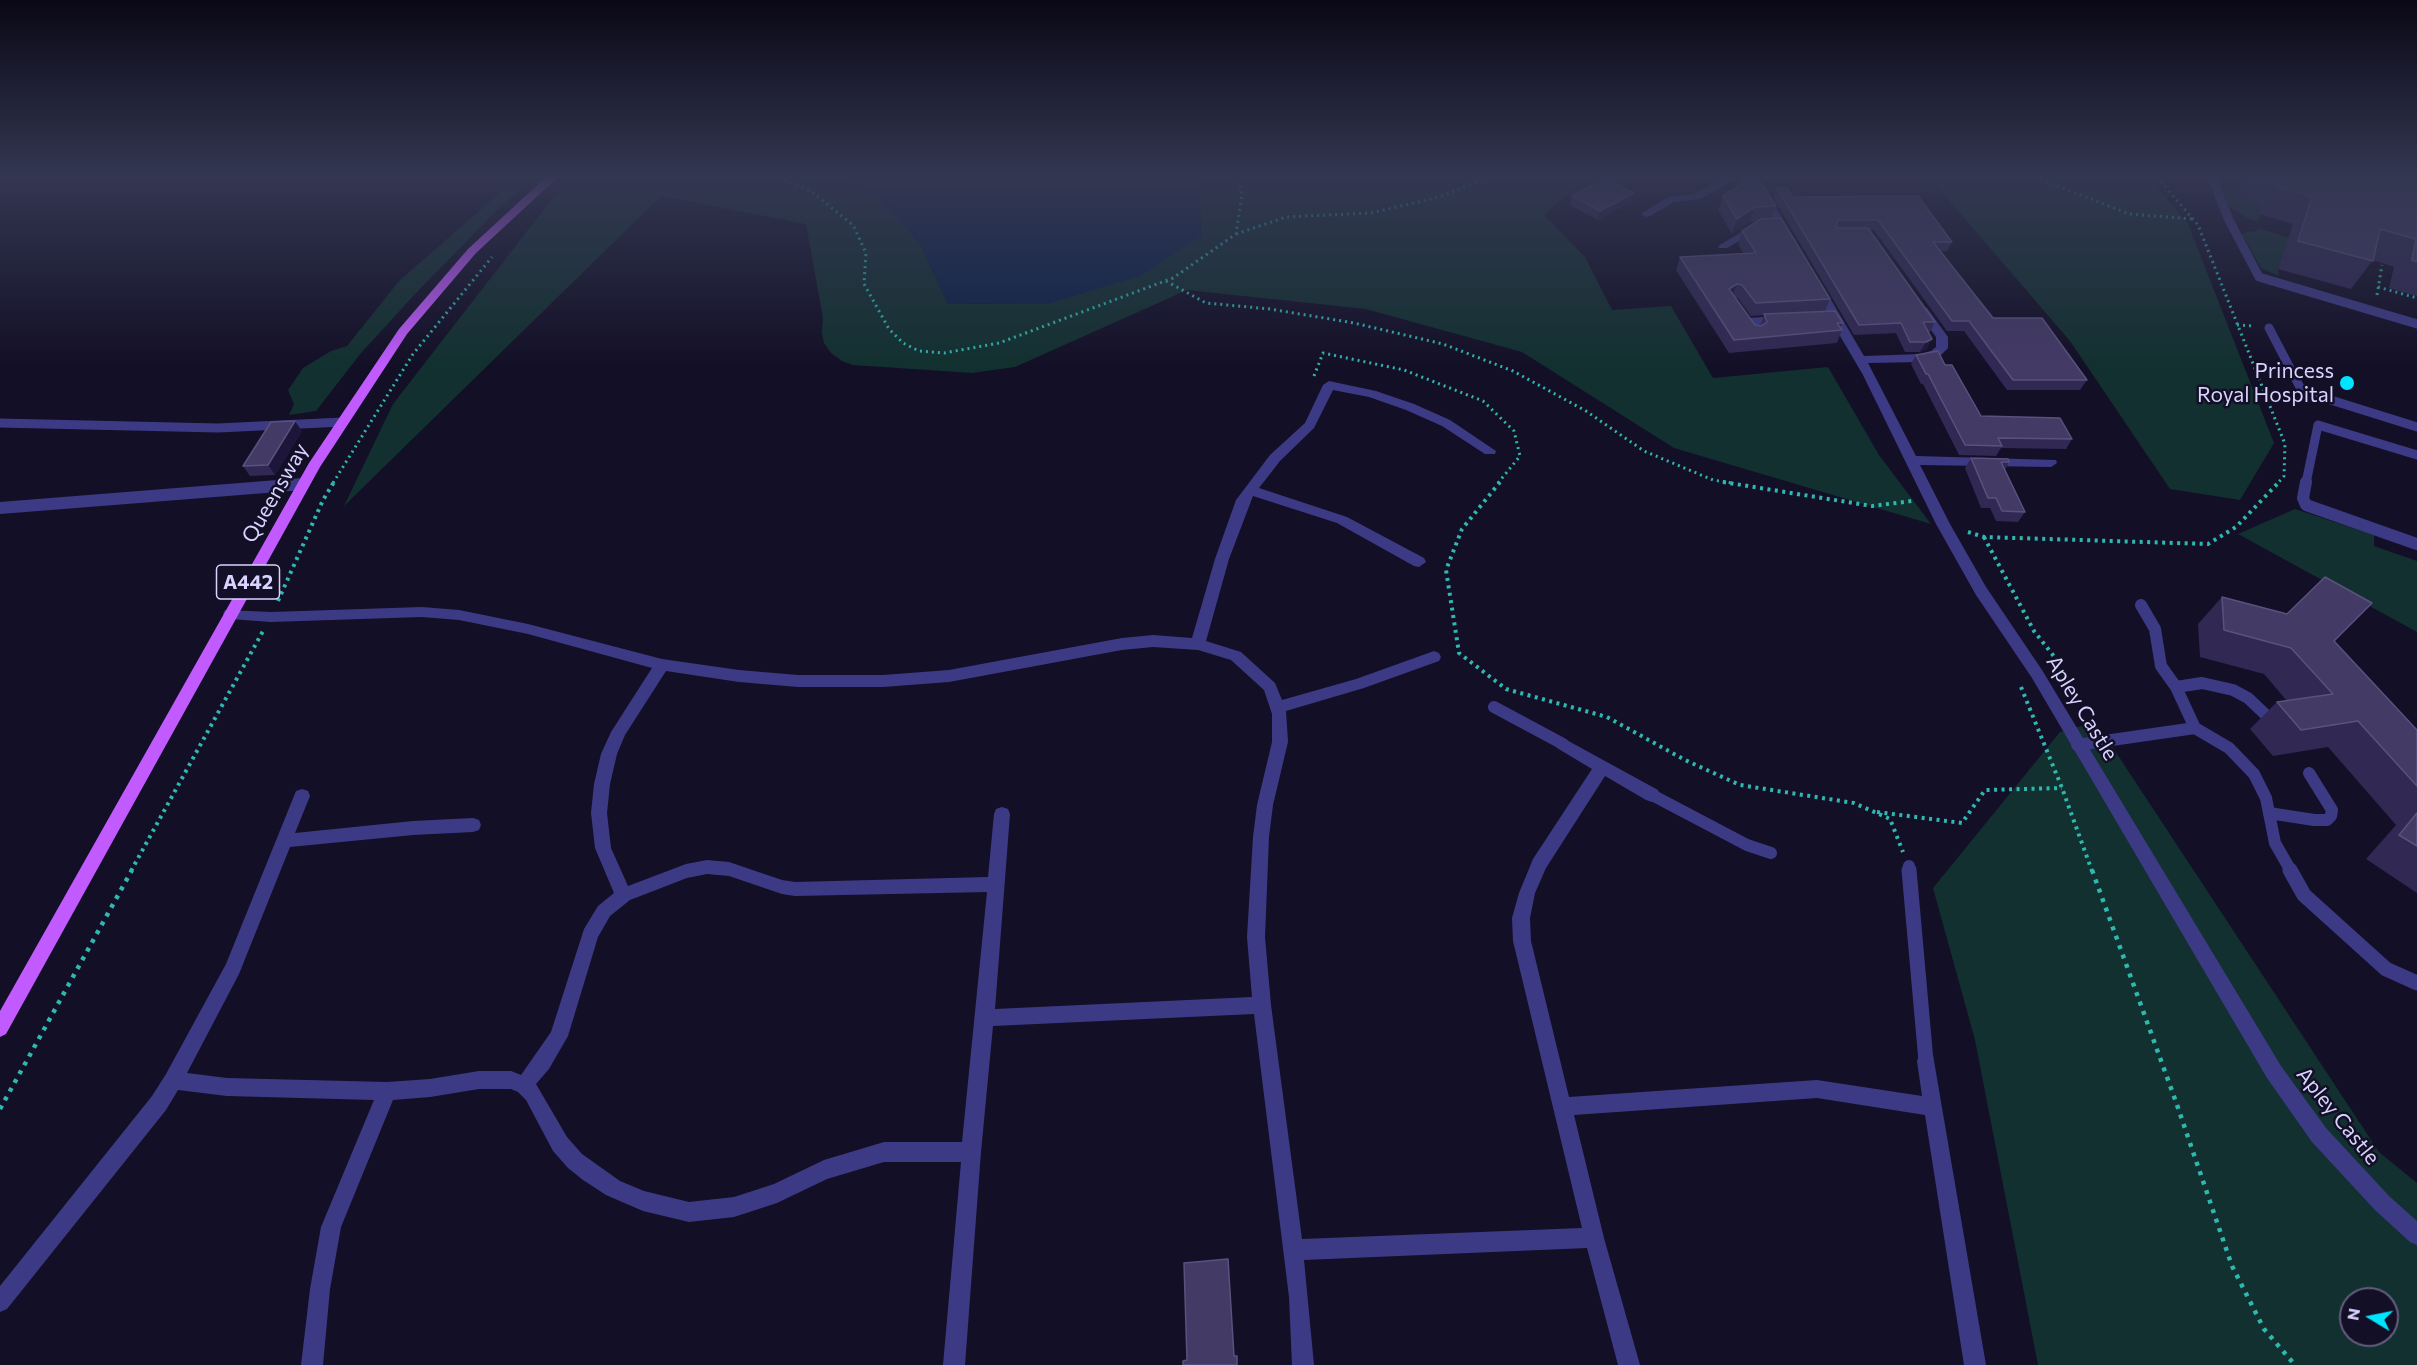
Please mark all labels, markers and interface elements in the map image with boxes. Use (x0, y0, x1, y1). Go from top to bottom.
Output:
place label: Princess Royal Hospital (2197, 358, 2334, 408)
marker: Princess Royal Hospital (2338, 374, 2356, 392)
street label: Queensway (236, 439, 314, 547)
road number: A442 (216, 565, 280, 599)
street label: Apley Castle (2041, 651, 2123, 765)
street label: Apley Castle (2291, 1062, 2385, 1170)
north arrow (2339, 1287, 2399, 1347)
text: N (2342, 1307, 2363, 1322)

